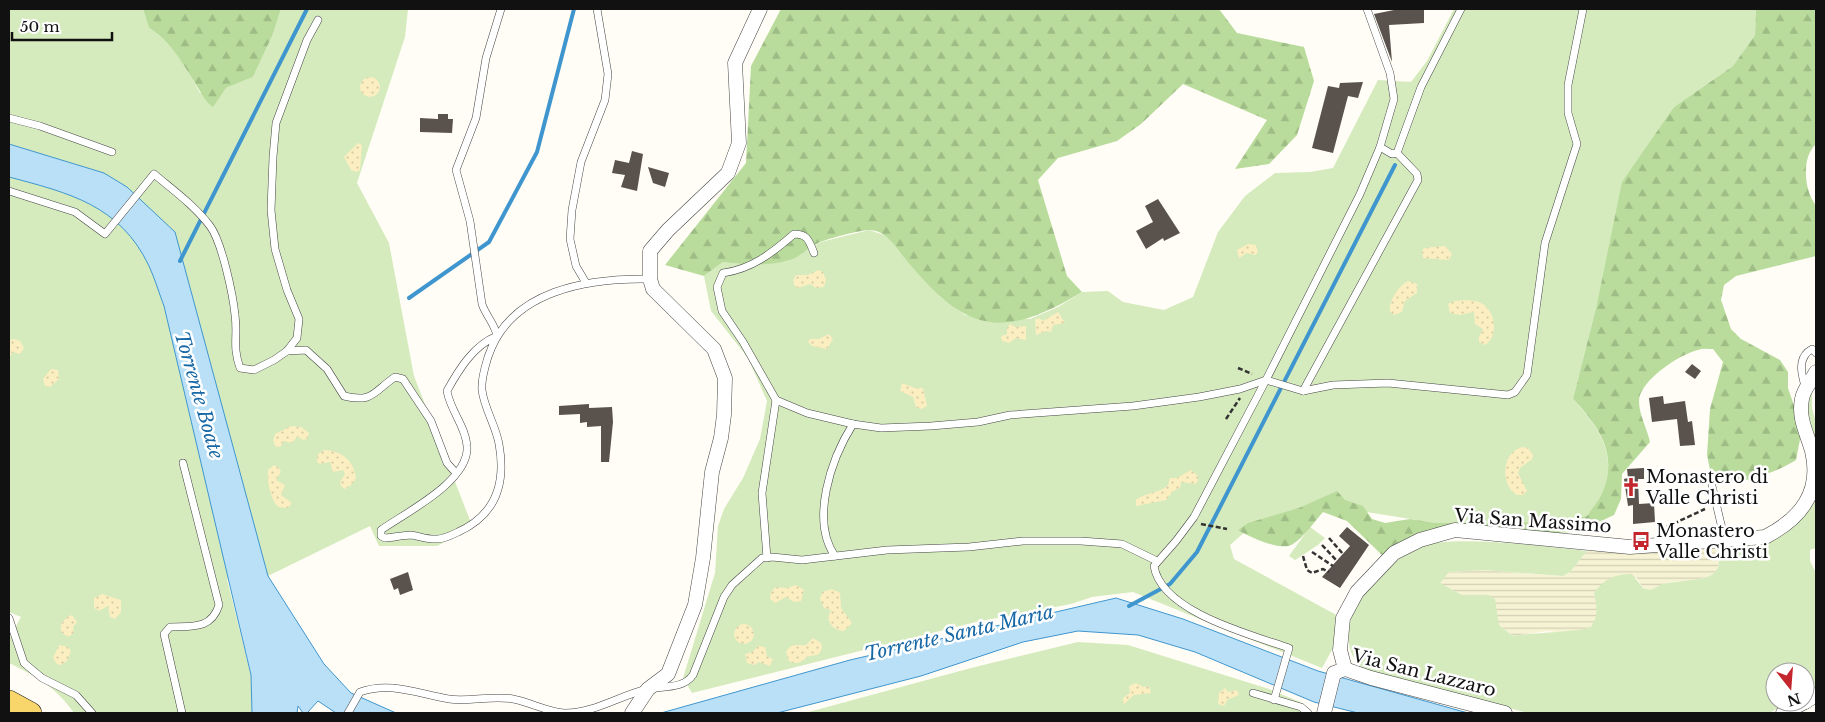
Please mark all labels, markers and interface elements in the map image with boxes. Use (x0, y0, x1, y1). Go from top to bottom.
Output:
scale bar (12, 10, 112, 42)
text: 50 m (20, 17, 60, 36)
water label: Torrente Boate (170, 329, 228, 462)
place label: Monastero di Valle Christi (1645, 466, 1768, 509)
church icon: Monastero di Valle Christi (1620, 476, 1642, 498)
street label: Via San Massimo (1453, 504, 1612, 537)
place label: Monastero Valle Christi (1655, 520, 1768, 563)
bus stop icon: Monastero Valle Christi (1630, 530, 1652, 552)
water label: Torrente Santa Maria (862, 600, 1056, 666)
street label: Via San Lazzaro (1349, 644, 1498, 702)
north arrow (1765, 662, 1815, 712)
text: N (1785, 689, 1803, 710)

